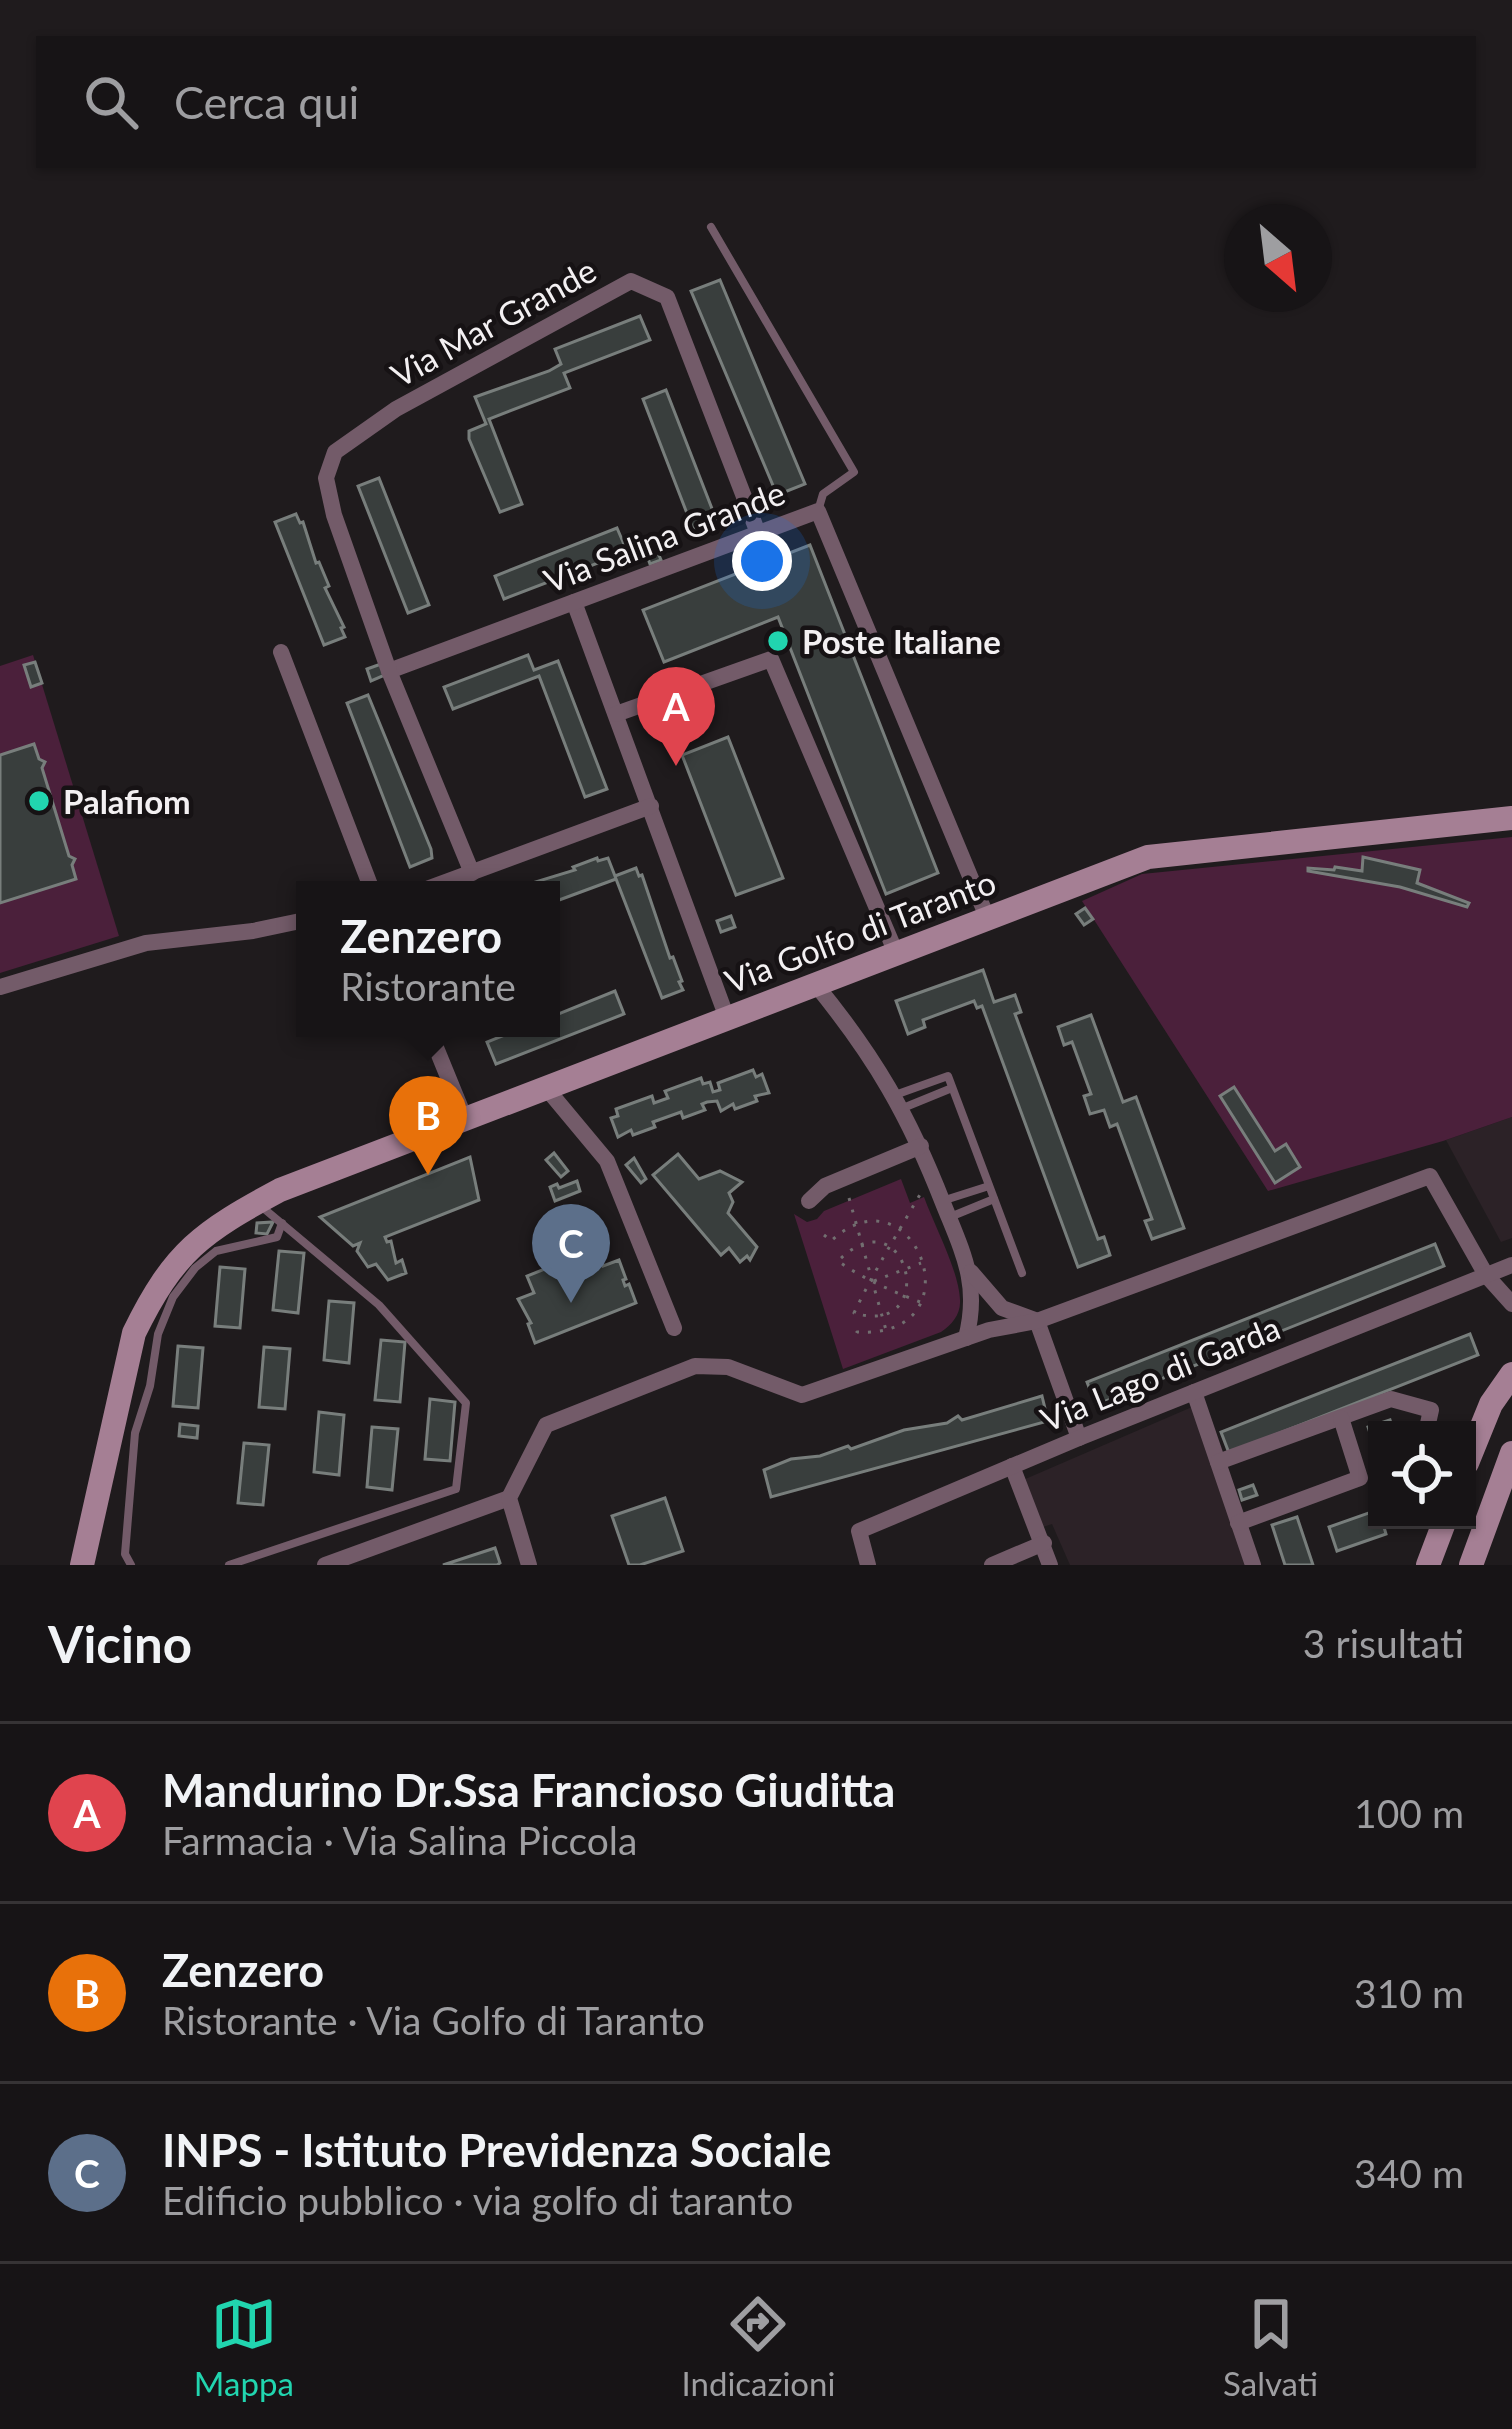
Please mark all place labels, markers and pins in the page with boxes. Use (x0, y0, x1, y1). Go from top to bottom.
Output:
place label: Poste Italiane (802, 621, 1001, 661)
marker: Poste Italiane (765, 628, 791, 654)
pin: A (637, 667, 715, 766)
place label: Palafiom (63, 781, 191, 821)
marker: Palafiom (26, 788, 52, 814)
pin: B (389, 1076, 467, 1175)
pin: C (532, 1204, 610, 1303)

